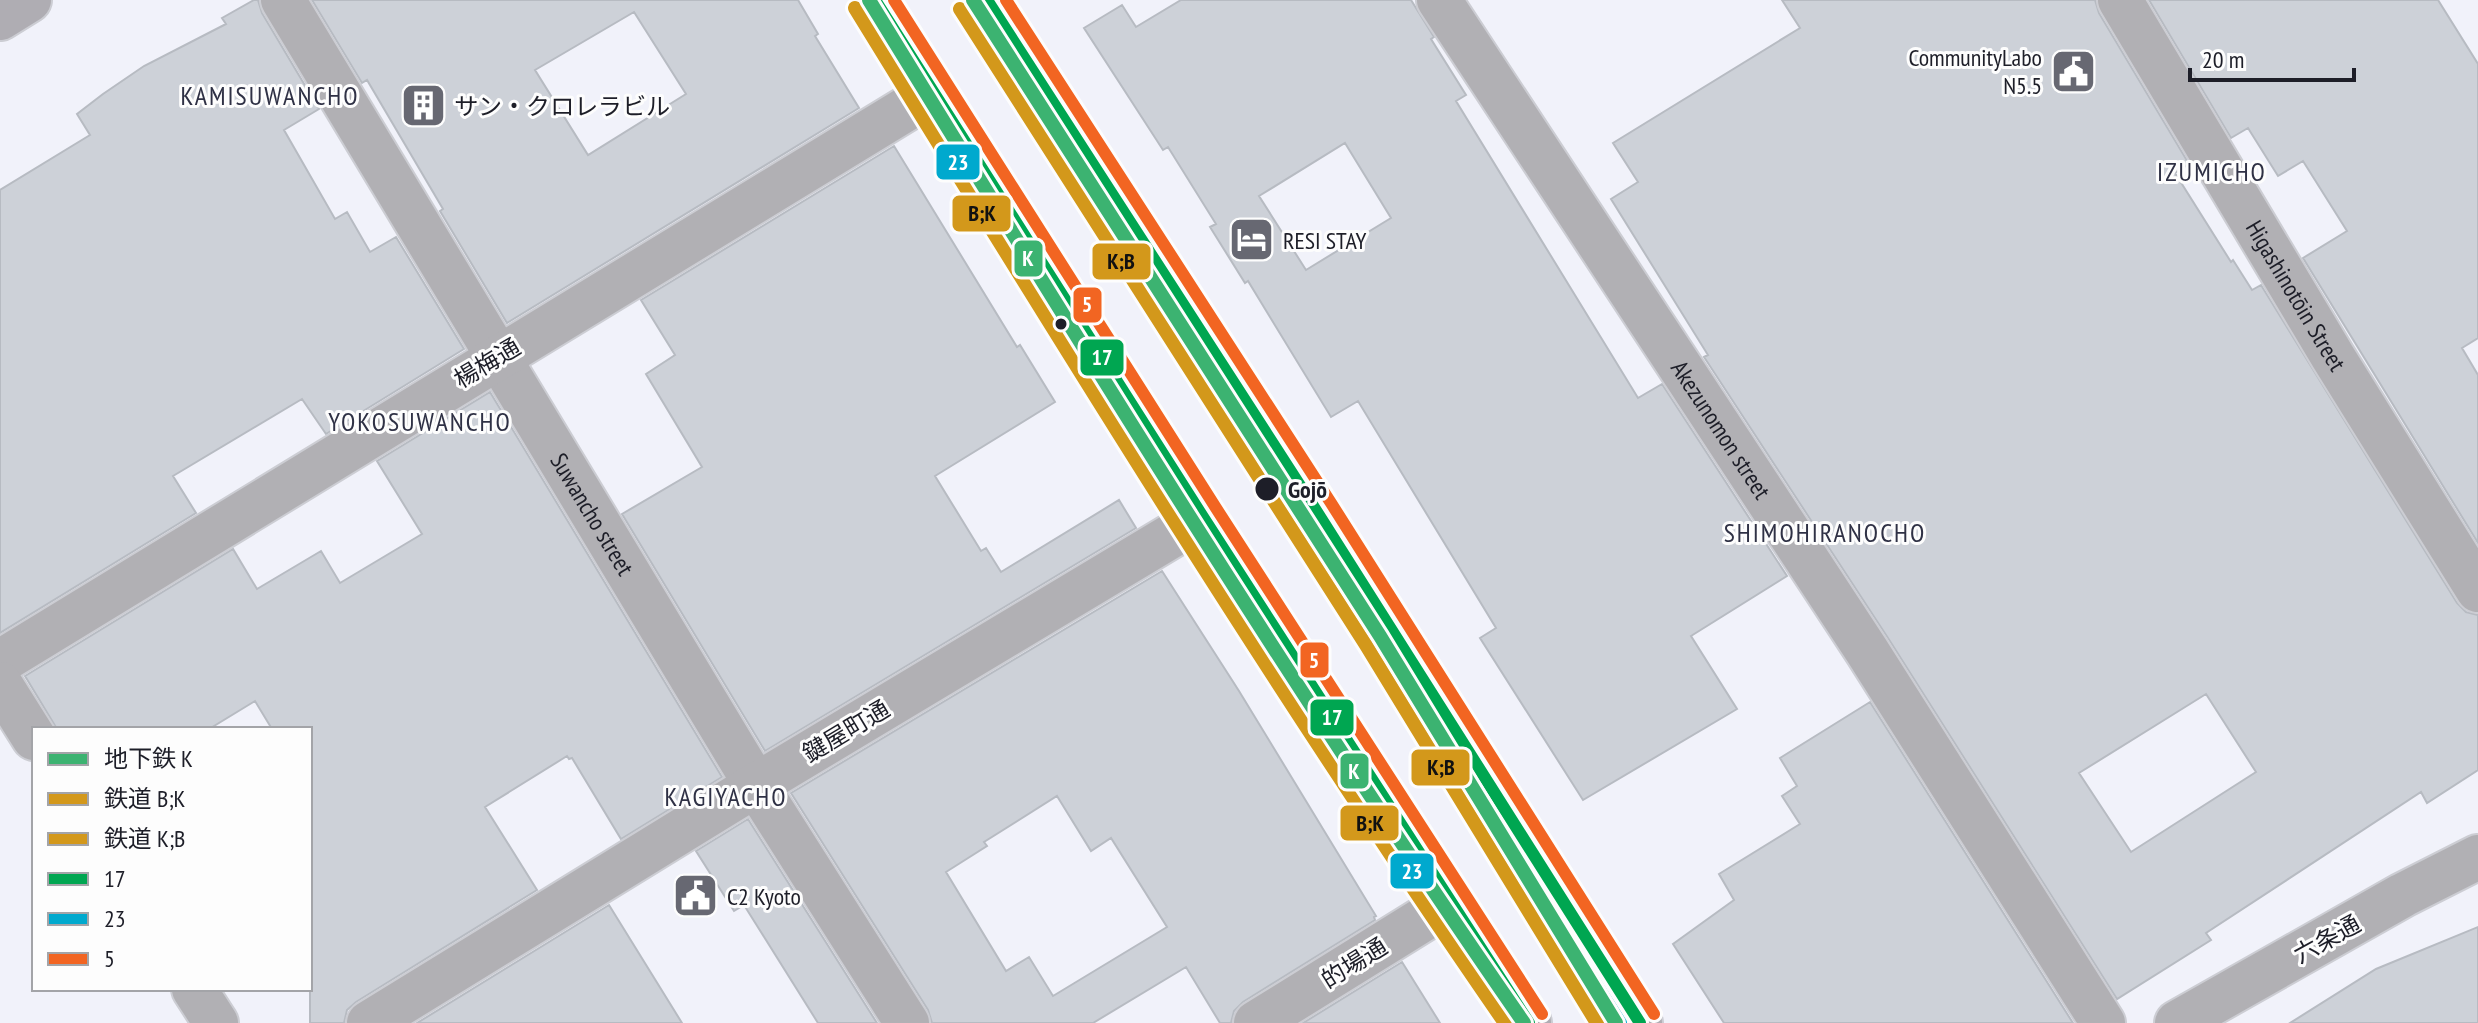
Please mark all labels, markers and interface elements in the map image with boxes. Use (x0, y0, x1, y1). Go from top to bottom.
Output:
scale bar (2190, 32, 2354, 82)
place label: CommunityLabo N5.5 (1908, 42, 2042, 101)
text: 20 m (2202, 44, 2244, 75)
public building icon: CommunityLabo N5.5 (2049, 47, 2097, 95)
district label: KAMISUWANCHO (180, 79, 360, 112)
building icon: サン・クロレラビル (399, 82, 447, 130)
place label: サン・クロレラビル (454, 91, 670, 122)
line badge: 23 (935, 143, 981, 181)
text: 23 (947, 148, 969, 176)
district label: IZUMICHO (2157, 155, 2267, 188)
line badge: B;K (951, 194, 1012, 233)
text: B;K (968, 199, 996, 227)
street label: Higashinotōin Street (2239, 214, 2353, 377)
hotel icon: RESI STAY (1228, 216, 1276, 264)
place label: RESI STAY (1283, 225, 1366, 256)
line badge: K (1013, 239, 1044, 278)
line badge: K;B (1091, 242, 1152, 281)
text: K (1022, 244, 1034, 272)
text: K;B (1107, 247, 1135, 275)
line badge: 5 (1072, 286, 1103, 324)
text: 5 (1082, 290, 1092, 318)
unlabelled marker (1053, 316, 1069, 332)
street label: 楊梅通 (448, 331, 526, 395)
line badge: 17 (1079, 338, 1125, 377)
text: 17 (1091, 343, 1113, 371)
street label: Akezunomon street (1665, 354, 1778, 505)
district label: YOKOSUWANCHO (328, 405, 512, 438)
street label: Suwancho street (544, 447, 642, 581)
place label: Gojō (1288, 474, 1327, 505)
marker: Gojō (1253, 475, 1281, 503)
district label: SHIMOHIRANOCHO (1724, 516, 1926, 549)
line badge: 5 (1299, 641, 1330, 679)
text: 5 (1309, 646, 1319, 674)
street label: 鍵屋町通 (797, 693, 895, 769)
line badge: 17 (1309, 698, 1355, 737)
text: 17 (1321, 703, 1343, 731)
legend (32, 727, 312, 991)
text: 地下鉄 K (104, 743, 193, 774)
line badge: K;B (1410, 748, 1471, 787)
line badge: K (1339, 752, 1370, 790)
text: K;B (1427, 753, 1455, 781)
text: K (1348, 757, 1360, 785)
district label: KAGIYACHO (665, 780, 788, 813)
text: 鉄道 B;K (104, 783, 186, 814)
line badge: B;K (1339, 804, 1400, 842)
text: B;K (1356, 809, 1384, 837)
text: 鉄道 K;B (104, 823, 185, 854)
line badge: 23 (1389, 852, 1435, 890)
text: 23 (1401, 857, 1423, 885)
text: 17 (104, 863, 126, 894)
public building icon: C2 Kyoto (672, 872, 720, 920)
place label: C2 Kyoto (727, 881, 801, 912)
text: 23 (104, 903, 126, 934)
street label: 六条通 (2288, 908, 2366, 970)
street label: 的場通 (1315, 931, 1393, 995)
text: 5 (104, 943, 115, 974)

